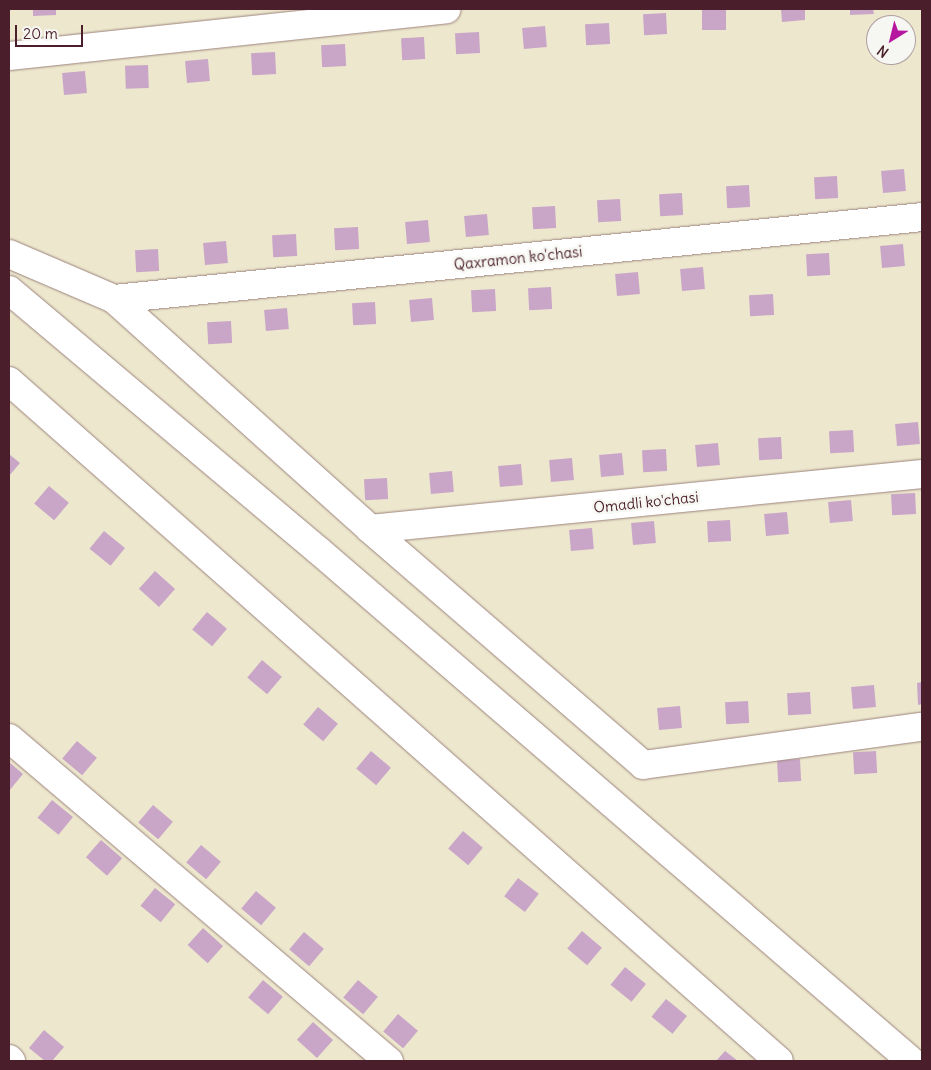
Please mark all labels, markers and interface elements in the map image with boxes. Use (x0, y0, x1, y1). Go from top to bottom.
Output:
scale bar (18, 15, 85, 47)
north arrow (866, 15, 916, 65)
text: 20 m (23, 24, 58, 43)
text: N (874, 41, 892, 61)
street label: Qaxramon ko'chasi (453, 242, 583, 274)
street label: Omadli ko'chasi (592, 488, 700, 516)

